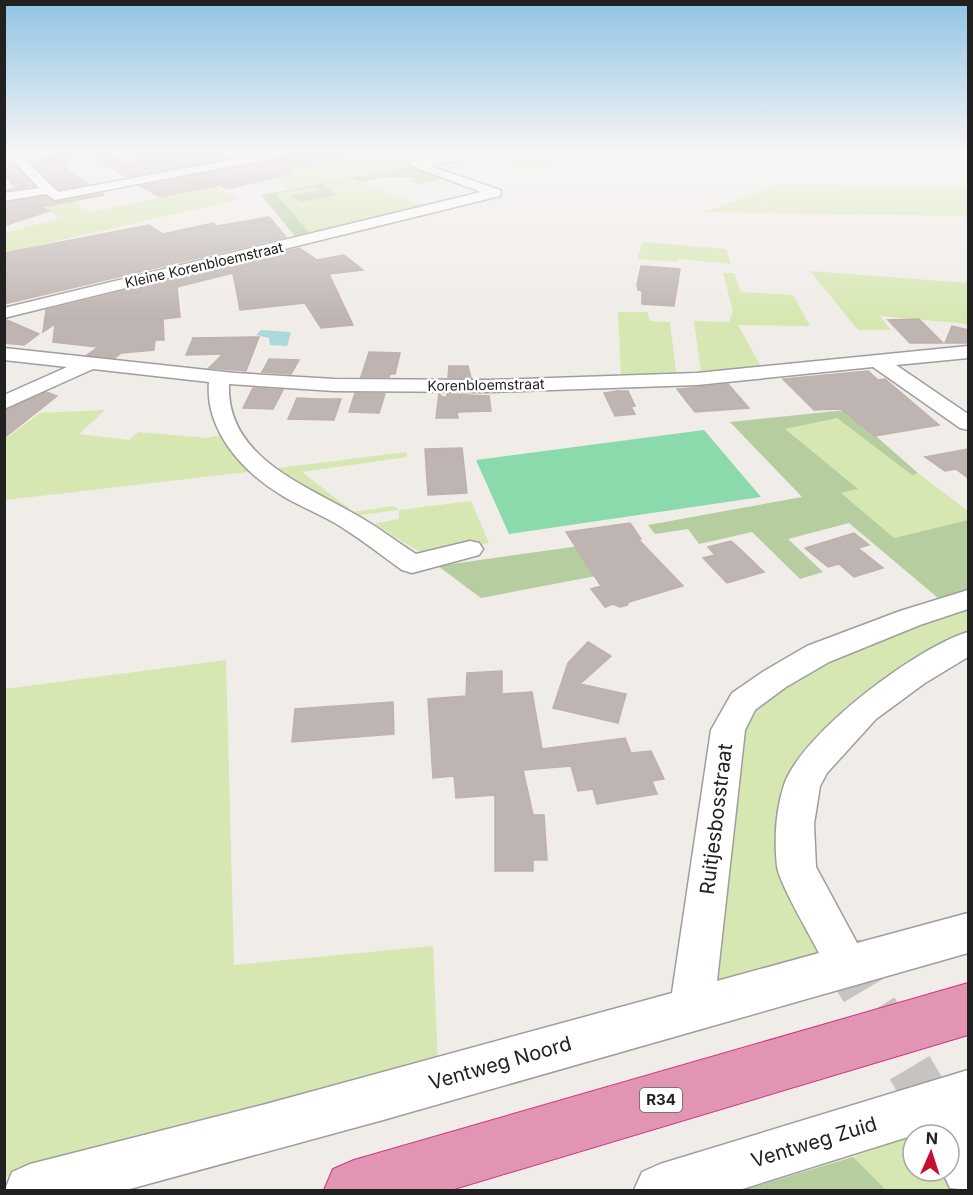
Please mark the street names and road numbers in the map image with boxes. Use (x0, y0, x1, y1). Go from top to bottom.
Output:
street label: Kleine Korenbloemstraat (123, 238, 285, 291)
street label: Korenbloemstraat (427, 375, 545, 394)
street label: Ruitjesbosstraat (695, 742, 737, 896)
street label: Ventweg Noord (426, 1031, 574, 1095)
road number: R34 (640, 1088, 682, 1112)
street label: Ventweg Zuid (748, 1111, 880, 1173)

